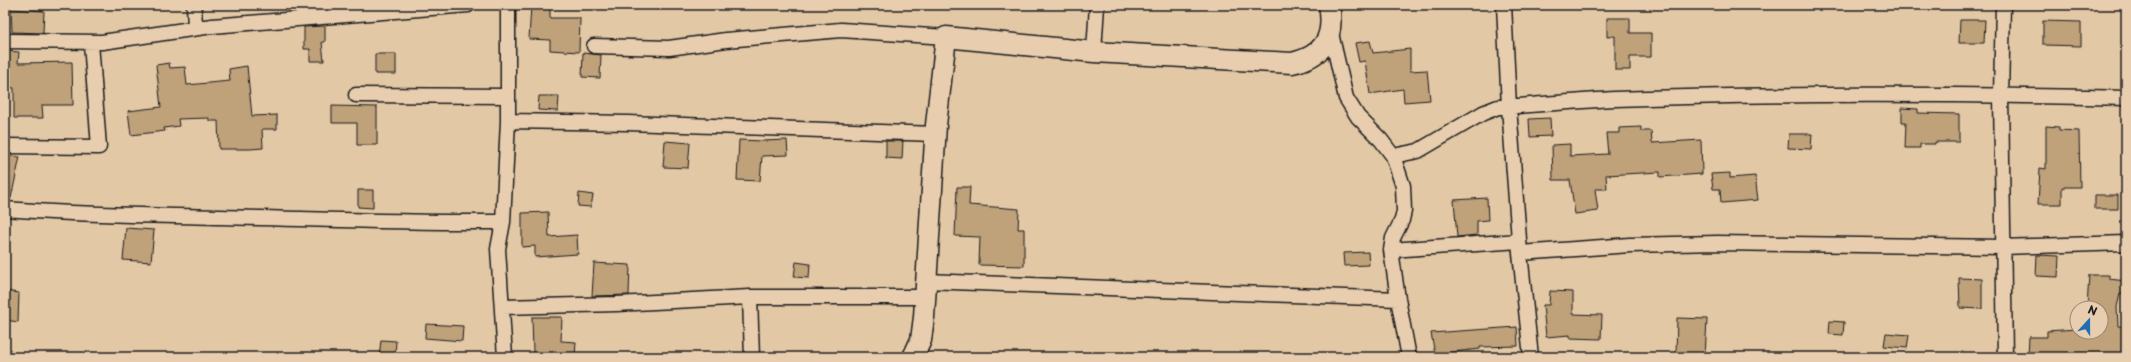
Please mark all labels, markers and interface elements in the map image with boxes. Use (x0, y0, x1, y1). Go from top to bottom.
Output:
north arrow (2069, 300, 2109, 340)
text: N (2086, 301, 2100, 320)

